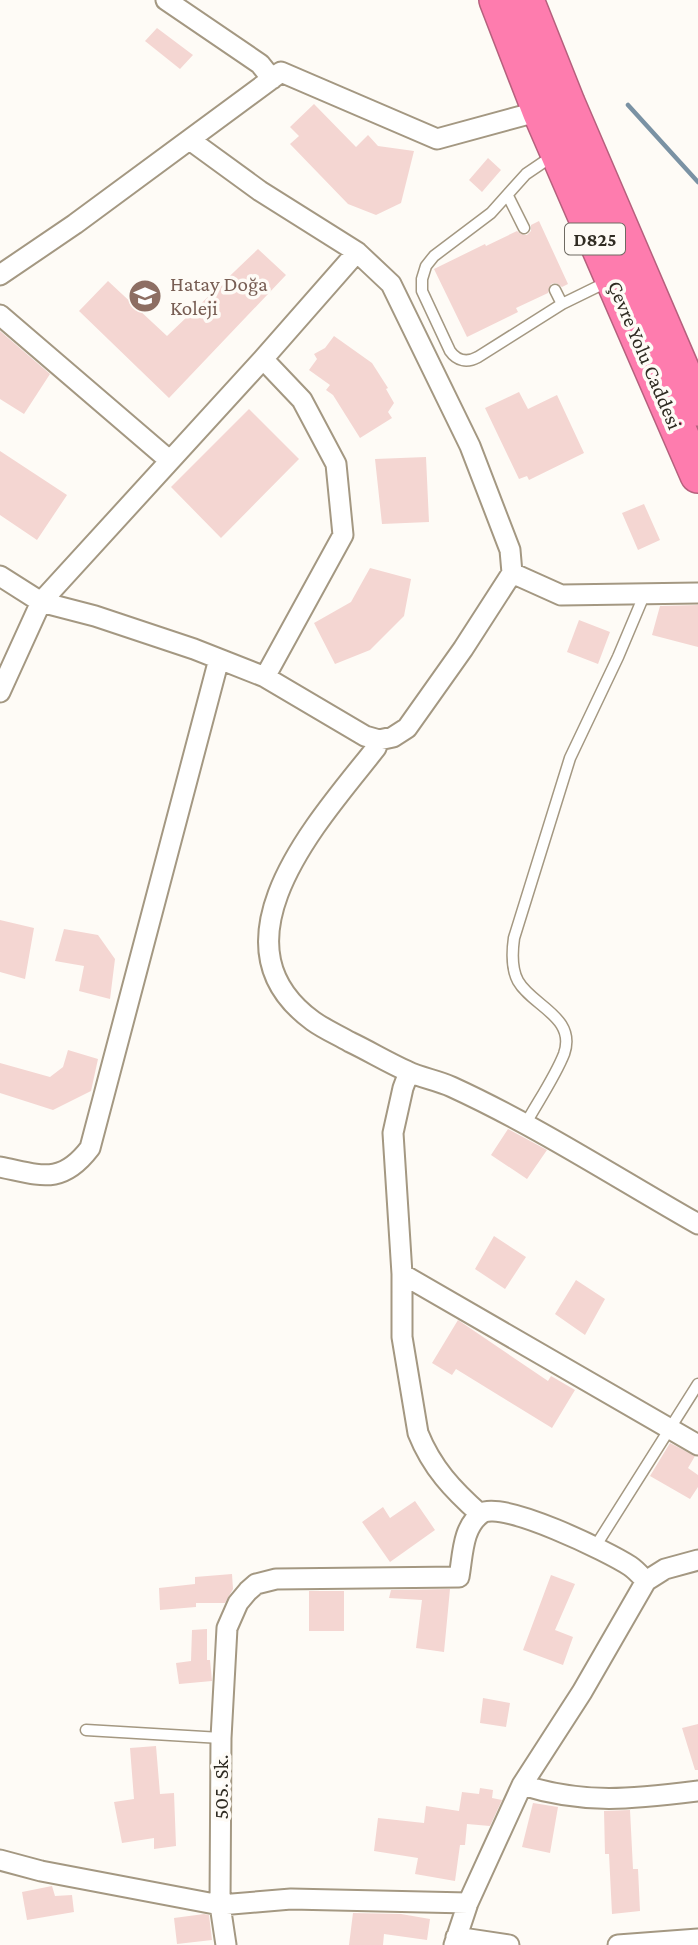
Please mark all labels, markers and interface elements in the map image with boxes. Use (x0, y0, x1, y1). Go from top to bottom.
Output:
road number: D825 (565, 224, 625, 255)
place label: Hatay Doğa Koleji (170, 272, 268, 320)
school or university icon: Hatay Doğa Koleji (126, 277, 164, 315)
street label: Çevre Yolu Caddesi (603, 277, 687, 433)
street label: 505. Sk. (209, 1754, 233, 1820)

